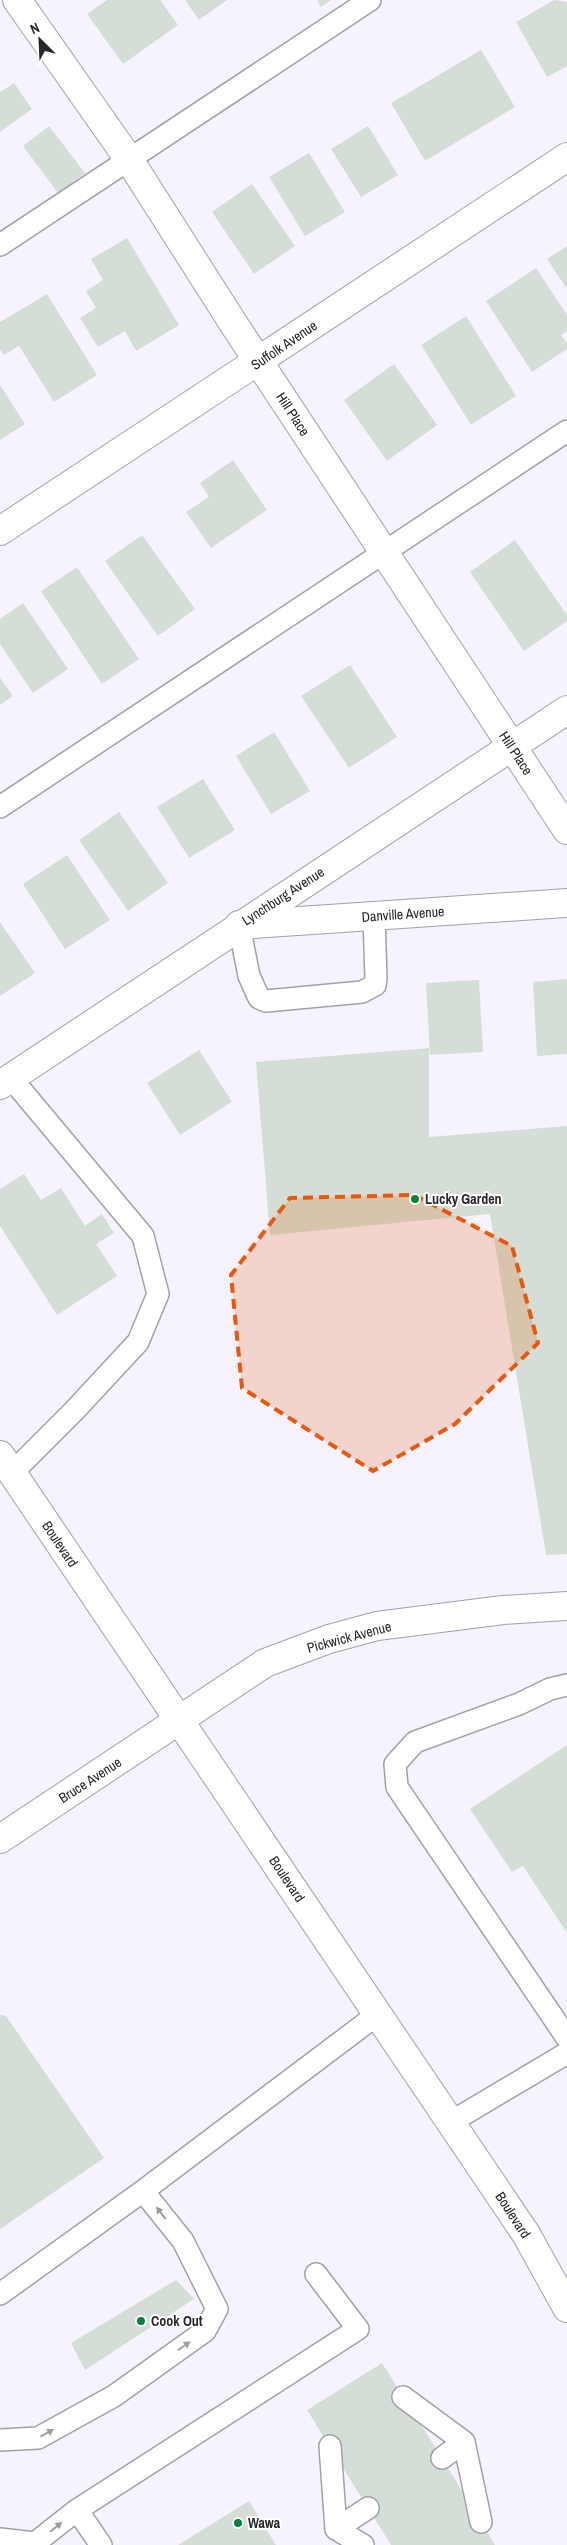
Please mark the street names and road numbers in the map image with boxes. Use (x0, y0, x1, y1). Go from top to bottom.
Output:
street label: Suffolk Avenue (247, 316, 321, 374)
street label: Hill Place (272, 389, 314, 439)
street label: Hill Place (495, 728, 537, 778)
street label: Lynchburg Avenue (238, 863, 328, 929)
street label: Danville Avenue (361, 902, 445, 926)
street label: Boulevard (38, 1518, 82, 1570)
street label: Pickwick Avenue (305, 1617, 393, 1657)
street label: Bruce Avenue (55, 1753, 125, 1807)
street label: Boulevard (265, 1853, 309, 1905)
street label: Boulevard (491, 2188, 535, 2242)

